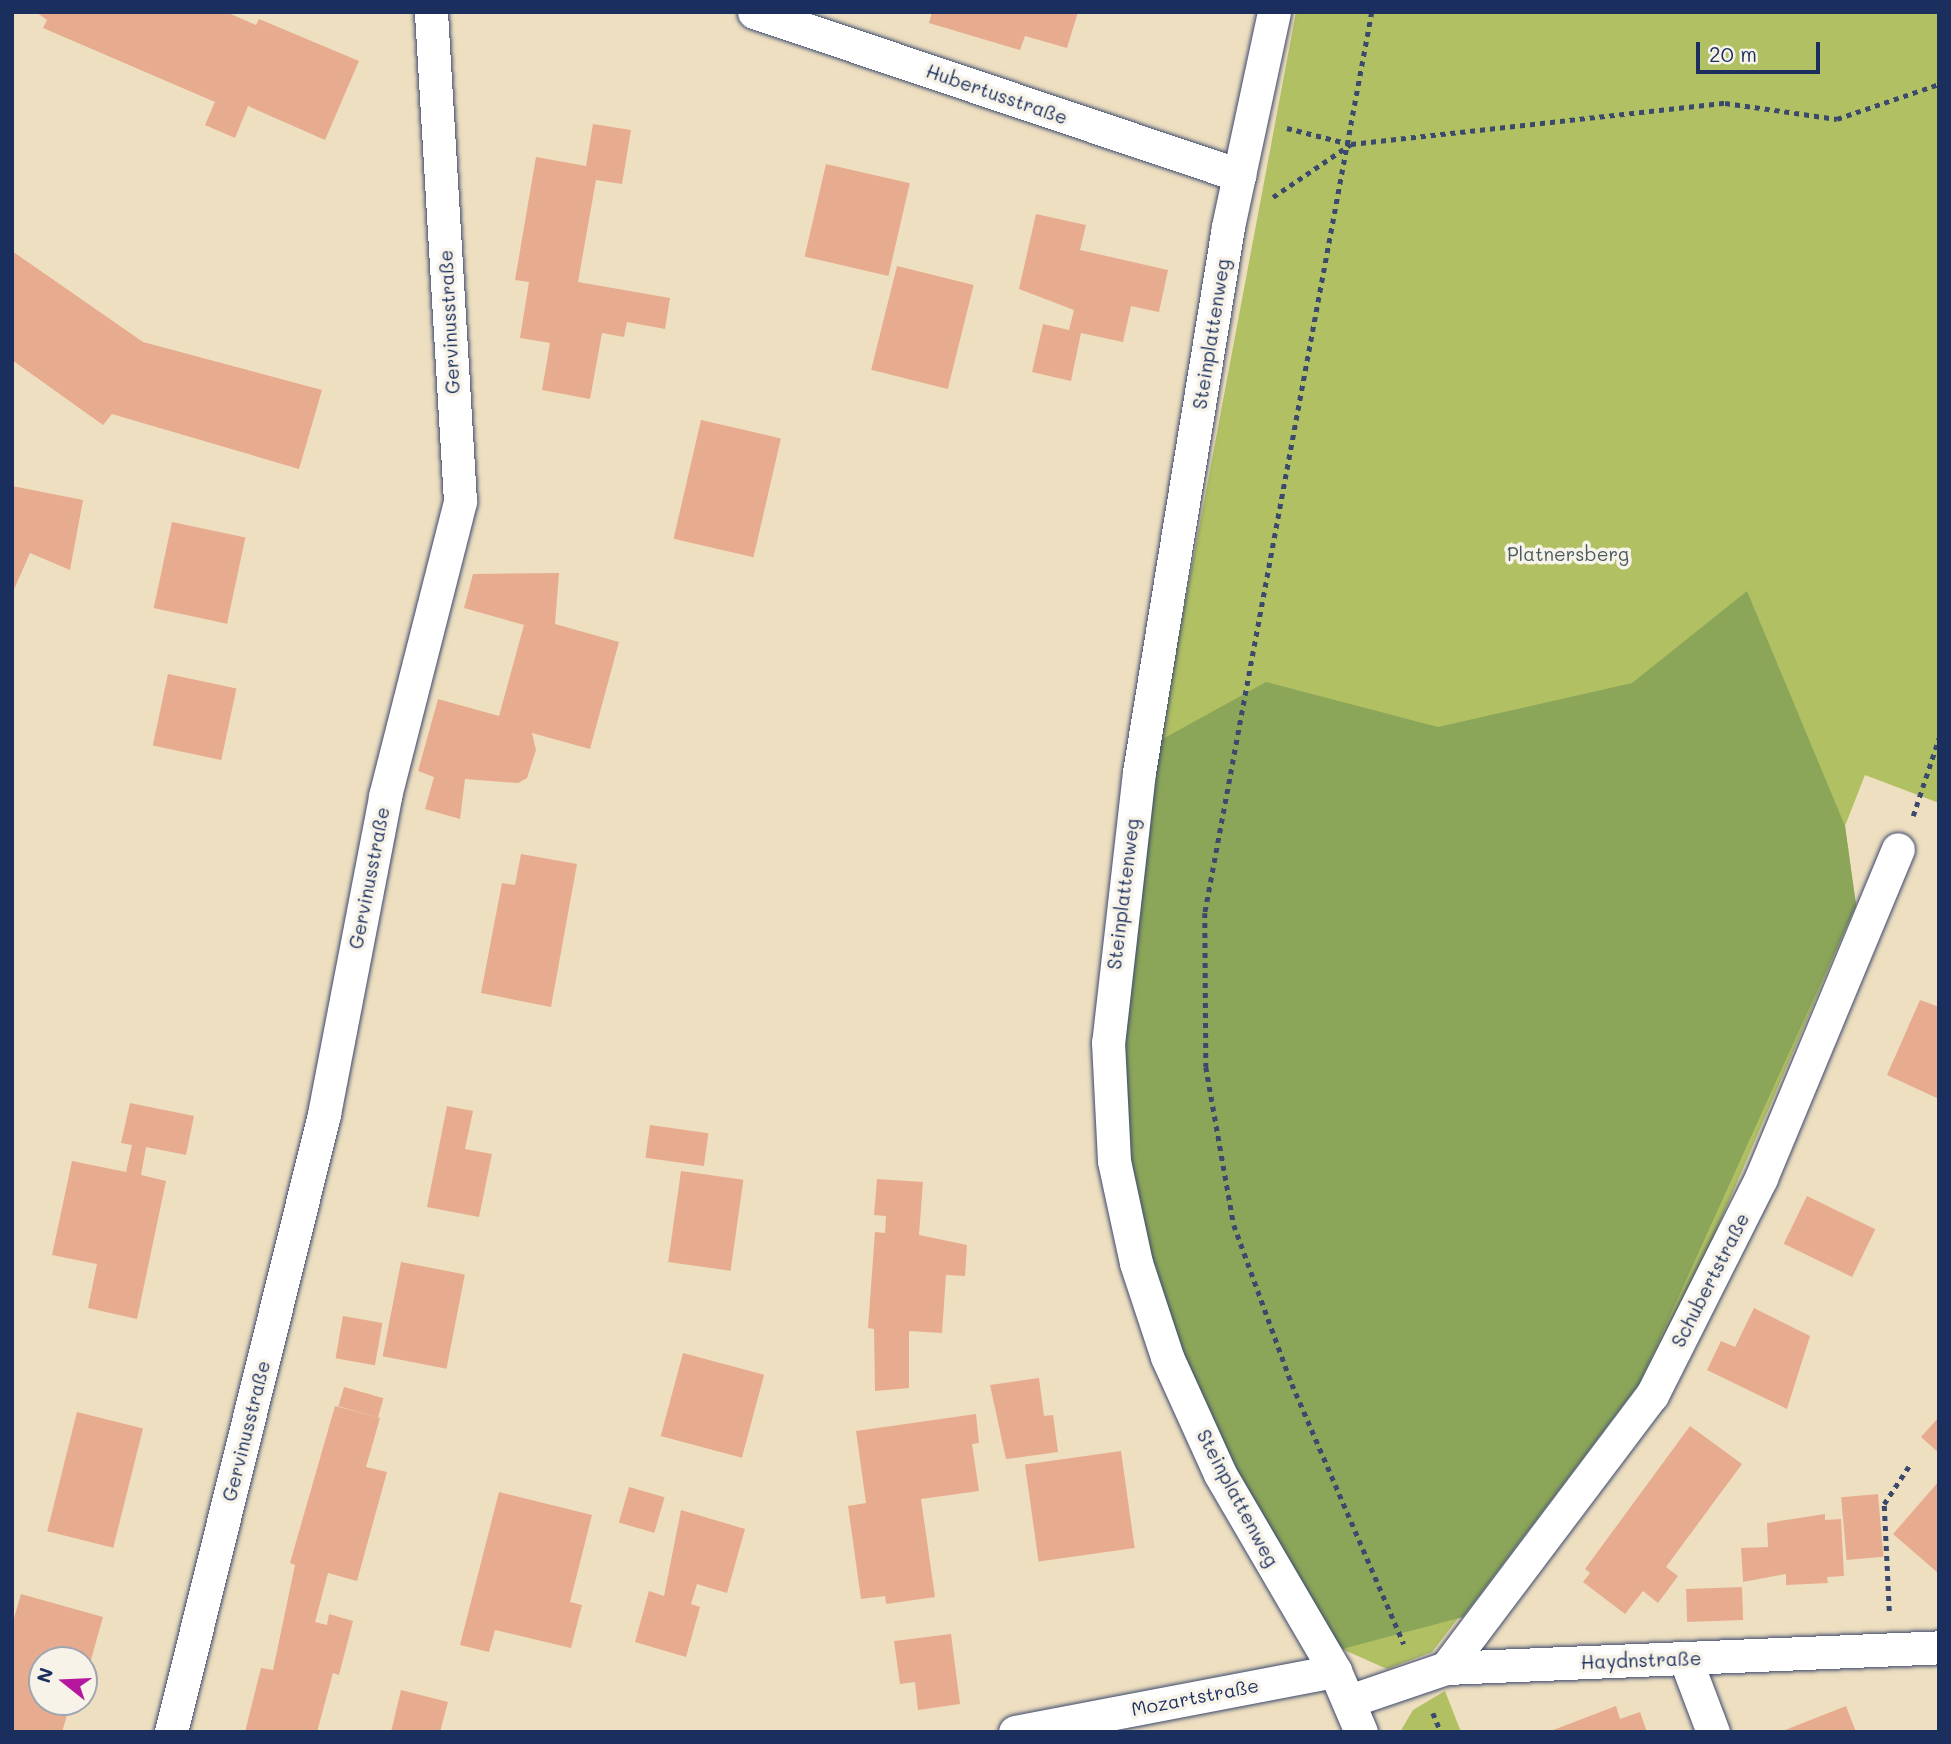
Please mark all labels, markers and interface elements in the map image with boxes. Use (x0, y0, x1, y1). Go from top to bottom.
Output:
scale bar (1699, 28, 1823, 72)
text: 20 m (1709, 40, 1757, 67)
street label: Hubertusstraße (923, 59, 1071, 129)
street label: Gervinusstraße (434, 249, 464, 395)
street label: Steinplattenweg (1188, 257, 1234, 411)
park label: Platnersberg (1507, 543, 1629, 565)
street label: Gervinusstraße (344, 805, 394, 951)
street label: Steinplattenweg (1102, 817, 1144, 971)
street label: Schubertstraße (1666, 1209, 1754, 1351)
street label: Gervinusstraße (217, 1358, 275, 1504)
street label: Steinplattenweg (1192, 1426, 1284, 1570)
north arrow (28, 1646, 98, 1716)
street label: Haydnstraße (1580, 1647, 1702, 1673)
text: N (30, 1664, 59, 1686)
street label: Mozartstraße (1129, 1673, 1261, 1721)

